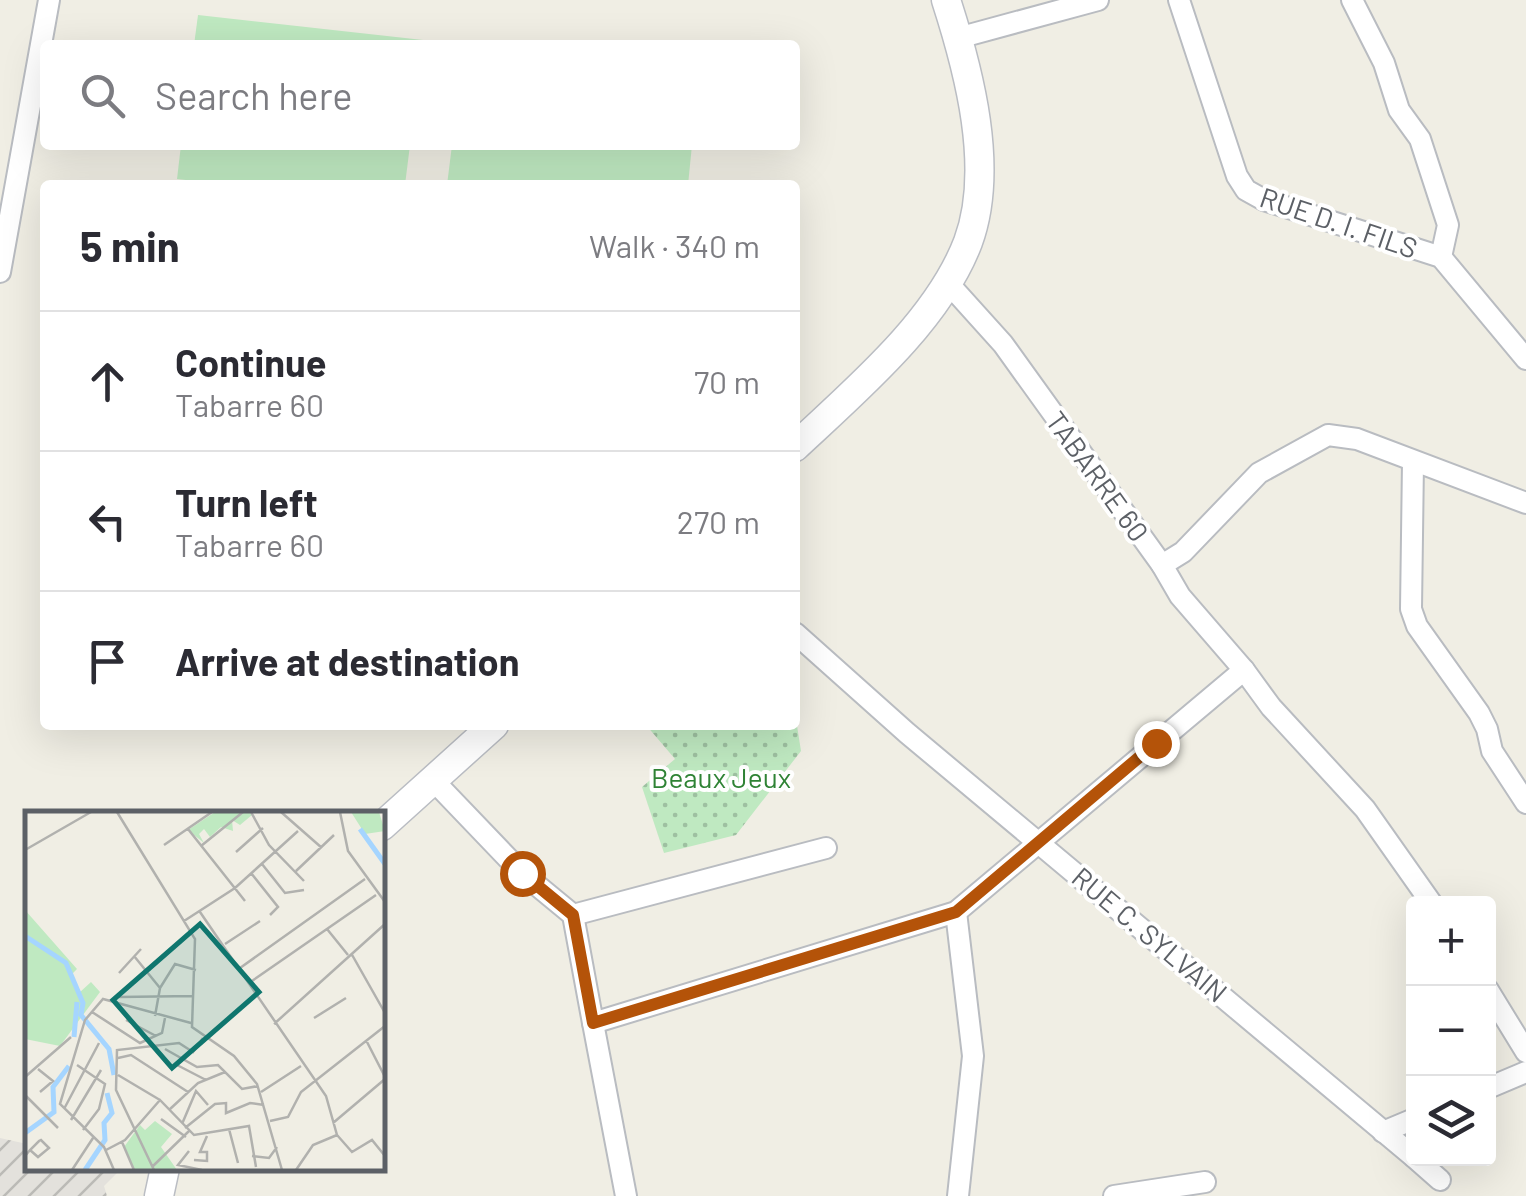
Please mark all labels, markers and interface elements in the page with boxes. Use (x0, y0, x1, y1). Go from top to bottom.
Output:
search box (40, 40, 800, 150)
icon: search (75, 68, 130, 123)
text: Search here (155, 72, 353, 118)
street label: RUE D. I. FILS (1256, 179, 1422, 265)
text: 5 min (80, 220, 180, 270)
text: Walk · 340 m (589, 226, 760, 264)
text: Continue (175, 339, 326, 385)
icon: ahead (80, 354, 135, 409)
text: 70 m (694, 362, 760, 400)
text: Tabarre 60 (175, 385, 324, 423)
street label: TABARRE 60 (1039, 404, 1157, 548)
text: Turn left (175, 479, 318, 525)
icon: left (80, 494, 135, 549)
text: 270 m (677, 502, 760, 540)
text: Tabarre 60 (175, 525, 324, 563)
icon: arrive (80, 634, 135, 689)
text: Arrive at destination (175, 638, 520, 684)
route end (1134, 721, 1180, 767)
park label: Beaux Jeux (651, 760, 791, 794)
inset map (25, 811, 385, 1171)
route start (500, 851, 546, 897)
street label: RUE C. SYLVAIN (1066, 859, 1234, 1009)
map controls (1406, 896, 1496, 1166)
button: + (1406, 896, 1496, 986)
button: − (1406, 986, 1496, 1076)
button: layers (1406, 1076, 1496, 1166)

